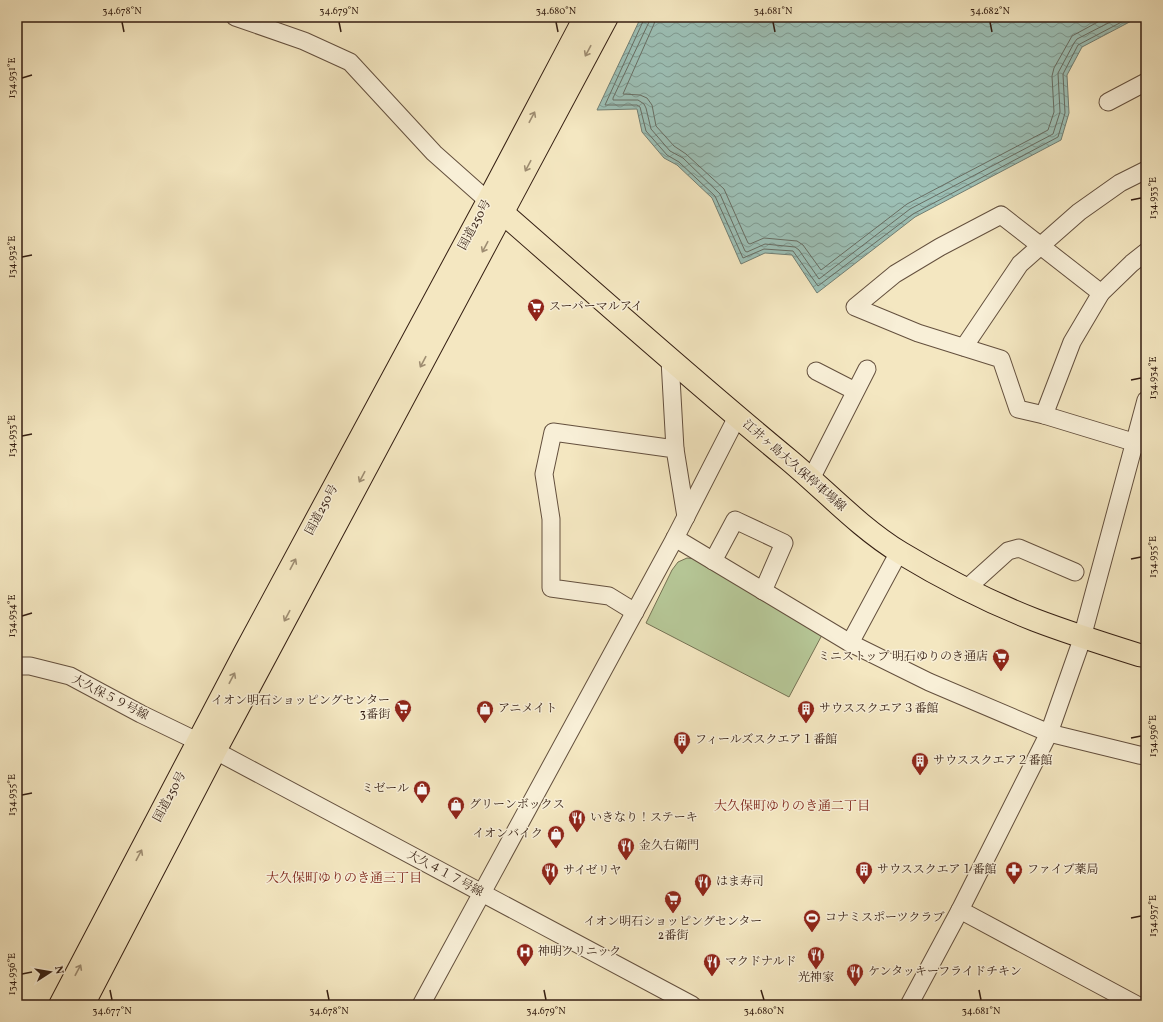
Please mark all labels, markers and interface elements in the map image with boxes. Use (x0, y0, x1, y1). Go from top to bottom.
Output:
text: 34.678°N (102, 4, 142, 18)
text: 34.679°N (319, 4, 359, 18)
text: 34.680°N (536, 4, 577, 18)
text: 34.681°N (754, 4, 793, 18)
text: 34.682°N (970, 4, 1011, 18)
one-way arrow (584, 45, 592, 57)
text: 134.931°E (5, 57, 19, 99)
one-way arrow (529, 112, 536, 124)
one-way arrow (523, 160, 531, 172)
text: 134.933°E (1146, 177, 1160, 219)
street label: 国道250号 (455, 197, 495, 253)
text: 134.932°E (5, 236, 19, 278)
one-way arrow (480, 241, 488, 253)
supermarket icon: スーパーマルアイ (526, 297, 546, 322)
place label: スーパーマルアイ (549, 299, 643, 315)
one-way arrow (419, 356, 426, 368)
text: 134.934°E (1146, 357, 1160, 399)
text: 134.933°E (5, 415, 19, 457)
street label: 江井ヶ島大久保停車場線 (739, 417, 849, 515)
one-way arrow (357, 470, 365, 482)
street label: 国道250号 (302, 482, 342, 538)
text: 134.935°E (1146, 536, 1160, 578)
one-way arrow (290, 558, 297, 570)
text: 134.934°E (5, 595, 19, 637)
one-way arrow (283, 610, 290, 622)
supermarket icon: ミニストップ 明石ゆりのき通店 (991, 647, 1011, 672)
place label: ミニストップ 明石ゆりのき通店 (818, 649, 988, 665)
street label: 大久保５９号線 (69, 672, 151, 724)
one-way arrow (228, 672, 236, 684)
place label: イオン明石ショッピングセンター 3番街 (211, 693, 391, 723)
supermarket icon: イオン明石ショッピングセンター 3番街 (393, 698, 413, 723)
shop icon: アニメイト (475, 699, 495, 724)
building icon: サウススクエア３番館 (796, 699, 816, 724)
place label: アニメイト (498, 701, 557, 717)
place label: サウススクエア３番館 (819, 701, 938, 717)
text: 134.936°E (1146, 715, 1160, 757)
building icon: フィールズスクエア１番館 (672, 730, 692, 755)
place label: フィールズスクエア１番館 (695, 732, 837, 748)
building icon: サウススクエア２番館 (910, 751, 930, 776)
place label: サウススクエア２番館 (933, 753, 1052, 769)
street label: 国道250号 (150, 769, 190, 825)
text: 134.935°E (5, 774, 19, 816)
shop icon: ミゼール (412, 779, 432, 804)
place label: ミゼール (362, 781, 409, 797)
shop icon: グリーンボックス (446, 795, 466, 820)
place label: グリーンボックス (469, 797, 565, 813)
district label: 大久保町ゆりのき通二丁目 (714, 798, 870, 816)
restaurant icon: いきなり！ステーキ (567, 808, 587, 833)
place label: いきなり！ステーキ (590, 810, 698, 826)
shop icon: イオンバイク (546, 824, 566, 849)
place label: イオンバイク (472, 826, 543, 842)
restaurant icon: 金久右衛門 (616, 836, 636, 861)
place label: 金久右衛門 (639, 838, 699, 854)
street label: 大久４１７号線 (404, 847, 486, 901)
one-way arrow (136, 850, 143, 862)
building icon: サウススクエア１番館 (854, 860, 874, 885)
pharmacy icon: ファイブ薬局 (1004, 860, 1024, 885)
restaurant icon: サイゼリヤ (540, 861, 560, 886)
place label: サウススクエア１番館 (877, 862, 996, 878)
place label: ファイブ薬局 (1027, 862, 1098, 878)
place label: サイゼリヤ (563, 863, 622, 879)
district label: 大久保町ゆりのき通三丁目 (266, 870, 422, 888)
restaurant icon: はま寿司 (693, 872, 713, 897)
place label: はま寿司 (716, 874, 764, 890)
supermarket icon: イオン明石ショッピングセンター 2番街 (663, 889, 683, 914)
text: 134.937°E (1146, 895, 1160, 937)
sports icon: コナミスポーツクラブ (802, 908, 822, 933)
place label: コナミスポーツクラブ (825, 910, 944, 926)
place label: イオン明石ショッピングセンター 2番街 (584, 914, 762, 944)
hospital icon: 神明クリニック (515, 942, 535, 967)
place label: 神明クリニック (538, 944, 621, 960)
restaurant icon: 光神家 (806, 945, 826, 970)
north arrow (30, 952, 70, 992)
restaurant icon: マクドナルド (702, 952, 722, 977)
text: 134.936°E (5, 953, 19, 995)
place label: マクドナルド (725, 954, 796, 970)
restaurant icon: ケンタッキーフライドチキン (845, 962, 865, 987)
place label: ケンタッキーフライドチキン (868, 964, 1022, 980)
text: N (50, 965, 66, 976)
one-way arrow (75, 965, 83, 977)
place label: 光神家 (798, 970, 834, 986)
text: 34.677°N (92, 1004, 132, 1018)
text: 34.678°N (309, 1004, 349, 1018)
text: 34.679°N (526, 1004, 566, 1018)
text: 34.680°N (744, 1004, 785, 1018)
text: 34.681°N (962, 1004, 1001, 1018)

